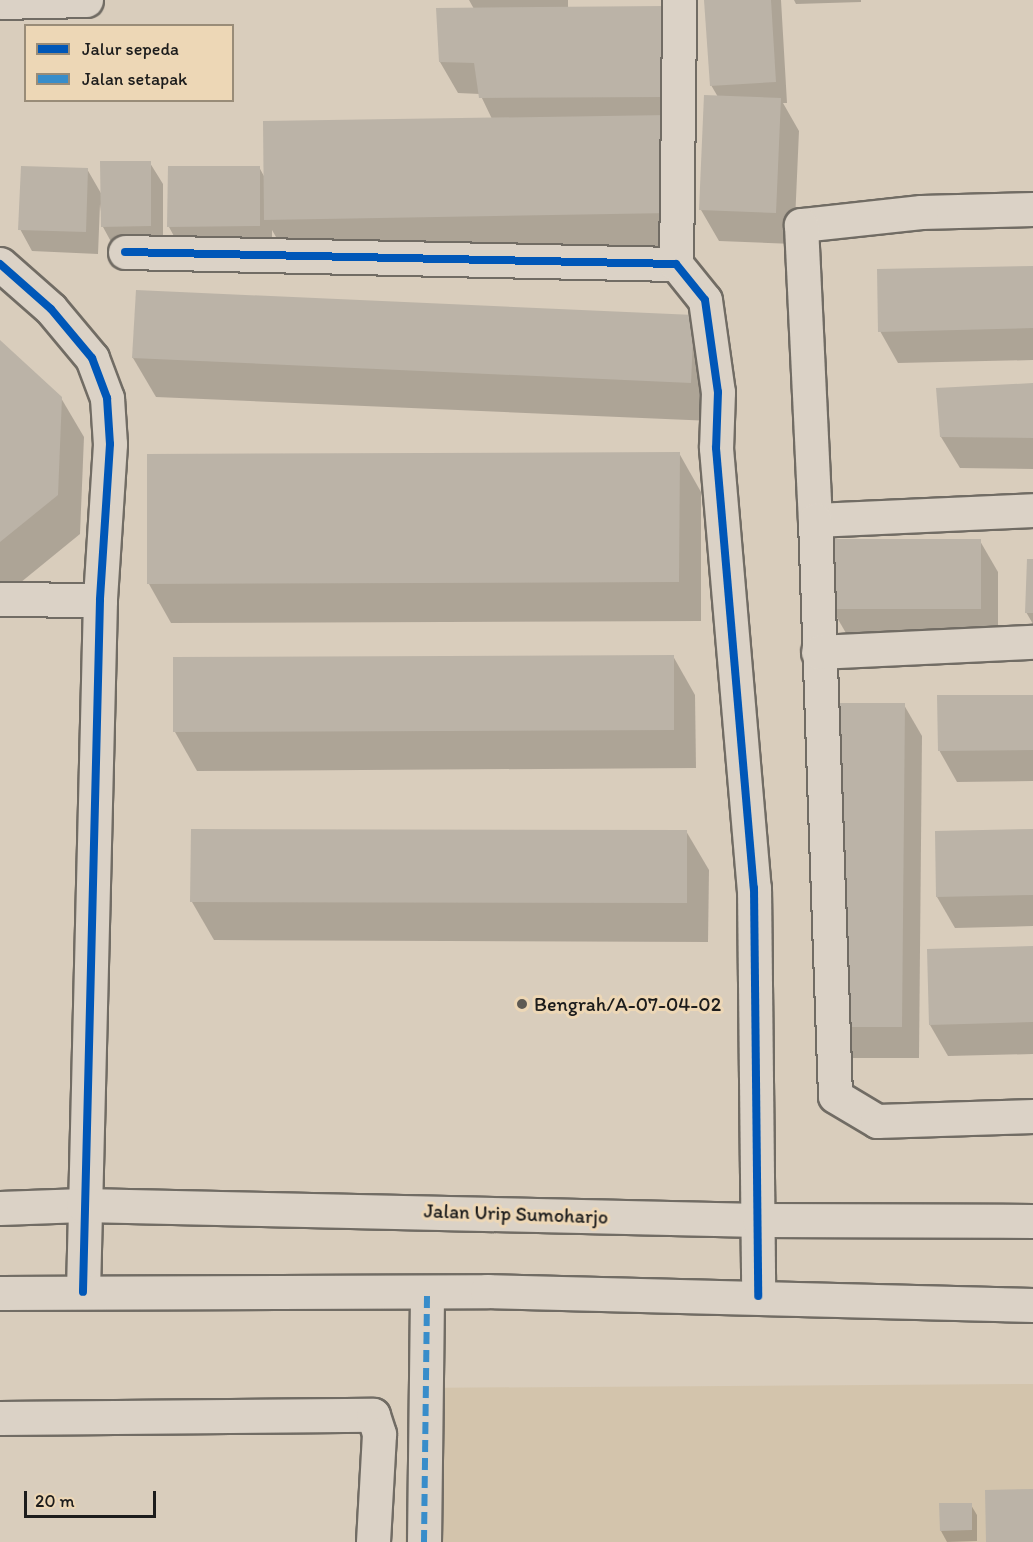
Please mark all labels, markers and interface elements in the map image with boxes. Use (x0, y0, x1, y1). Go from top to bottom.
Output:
legend (24, 24, 234, 102)
text: Jalur sepeda (82, 38, 179, 60)
text: Jalan setapak (82, 68, 187, 90)
place label: Bengrah/A-07-04-02 (534, 992, 721, 1016)
marker: Bengrah/A-07-04-02 (515, 997, 529, 1011)
street label: Jalan Urip Sumoharjo (424, 1199, 608, 1229)
scale bar (27, 1479, 159, 1517)
text: 20 m (35, 1490, 75, 1512)

